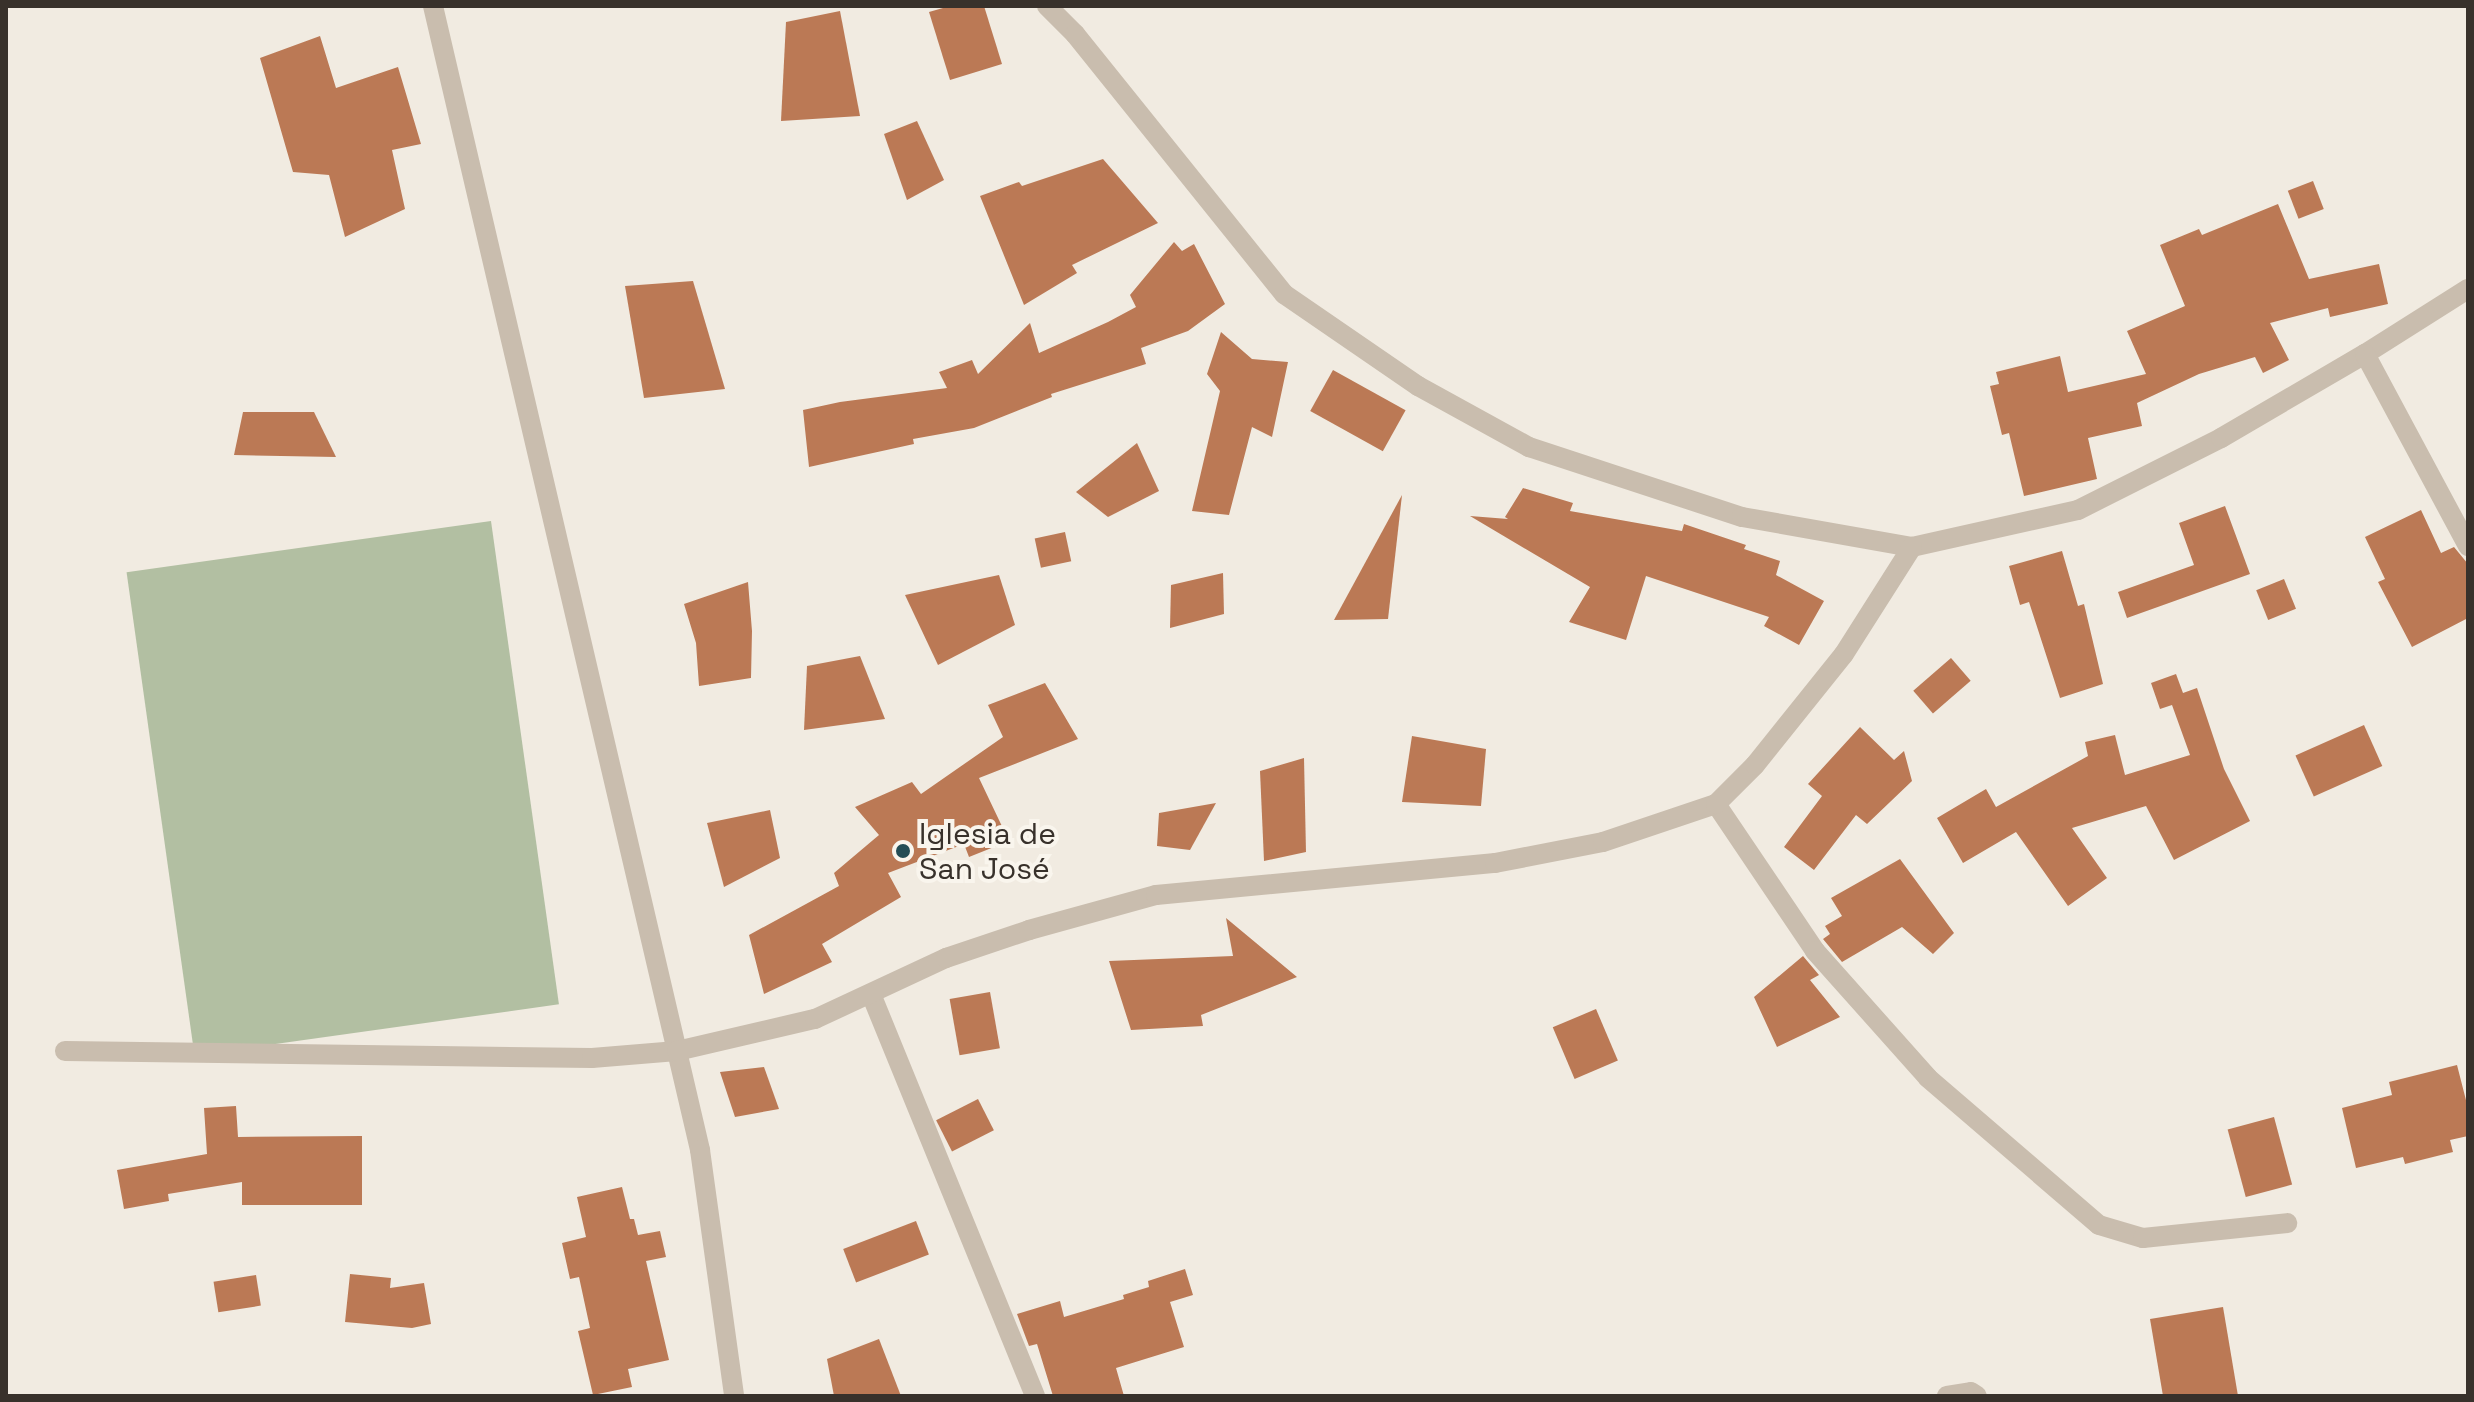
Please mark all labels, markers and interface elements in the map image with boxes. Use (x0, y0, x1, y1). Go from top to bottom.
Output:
place label: Iglesia de San José (919, 816, 1056, 886)
marker: Iglesia de San José (894, 842, 912, 860)

